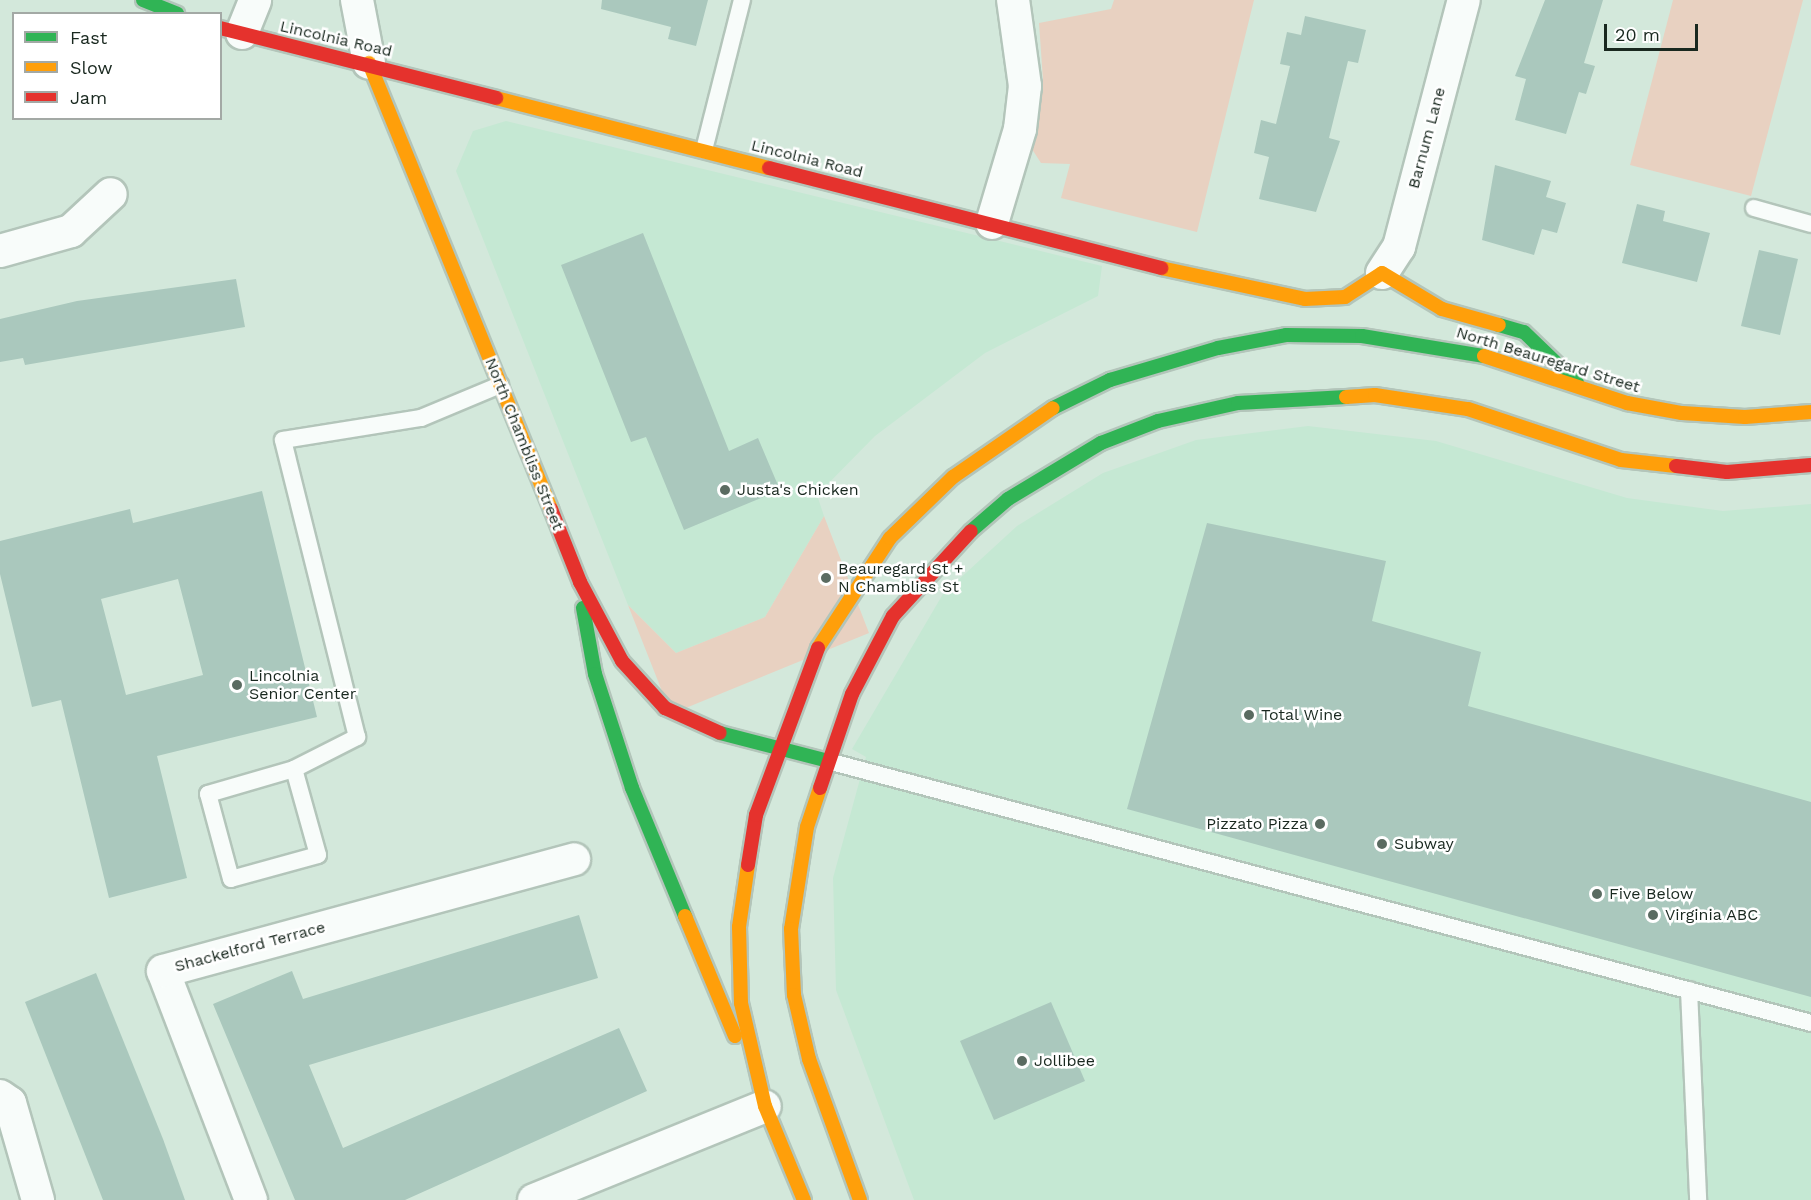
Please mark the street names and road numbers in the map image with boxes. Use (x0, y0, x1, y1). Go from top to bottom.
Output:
street label: Lincolnia Road (278, 17, 394, 61)
street label: Barnum Lane (1404, 85, 1450, 191)
street label: Lincolnia Road (749, 136, 865, 182)
street label: North Beauregard Street (1454, 323, 1642, 397)
street label: North Chambliss Street (481, 355, 567, 533)
street label: Shackelford Terrace (172, 918, 328, 976)

